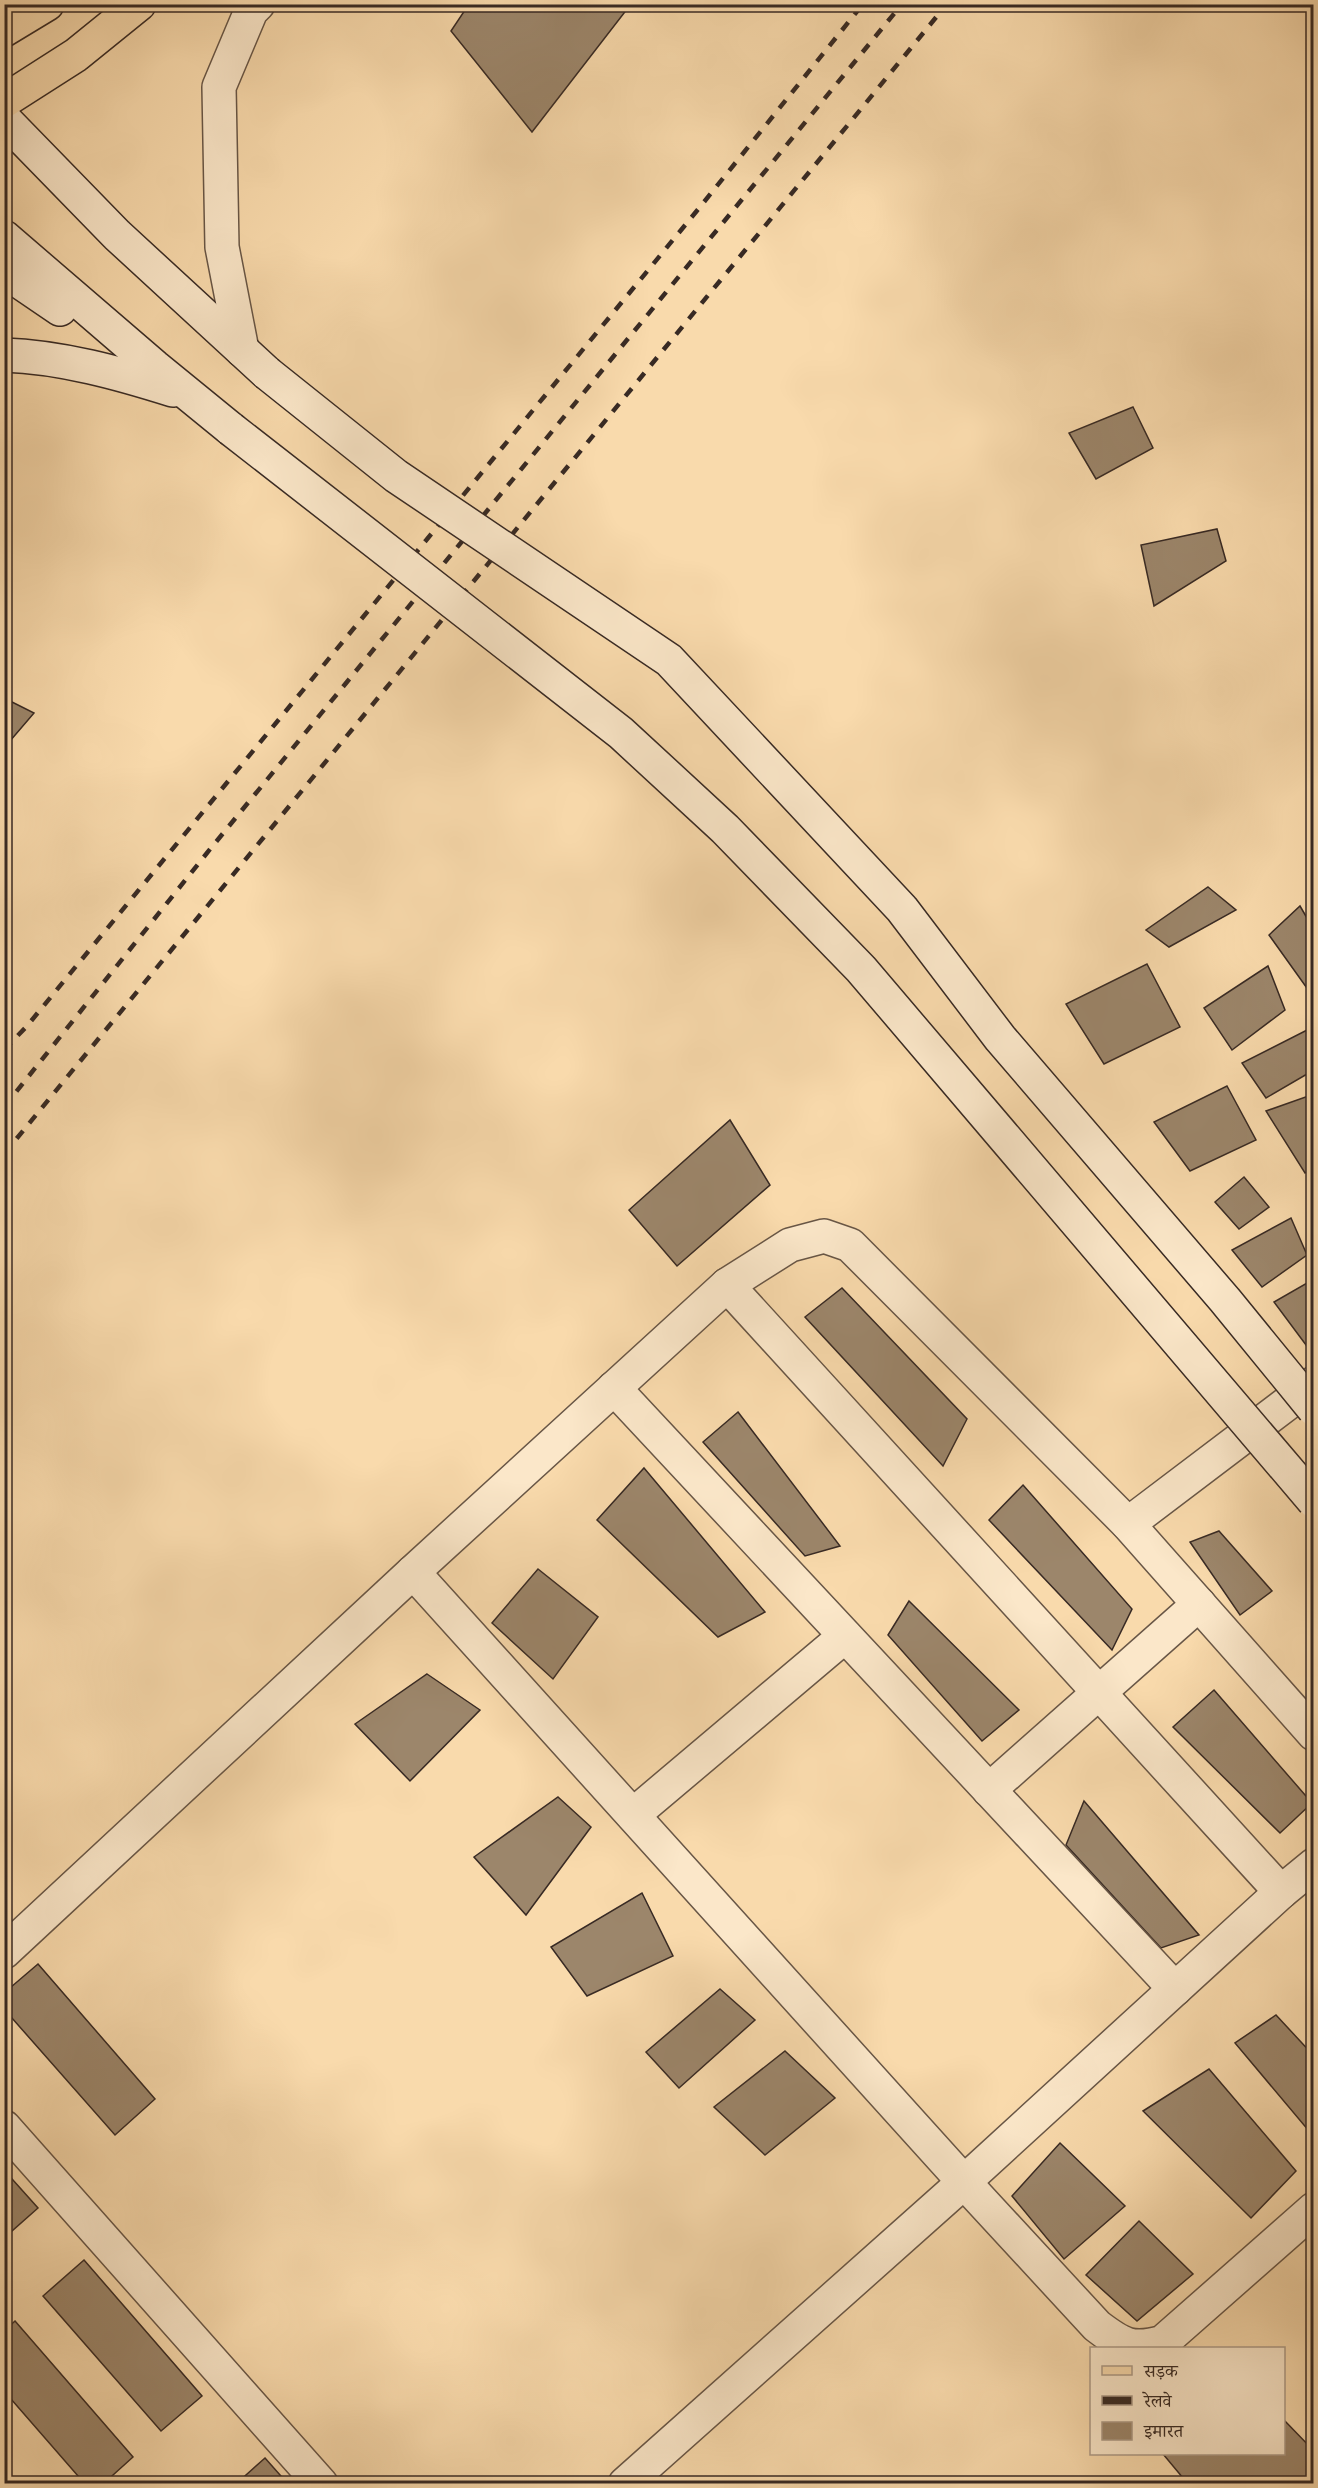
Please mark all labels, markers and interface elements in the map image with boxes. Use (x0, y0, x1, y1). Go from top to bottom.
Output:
legend (1090, 2347, 1285, 2455)
text: सड़क (1143, 2357, 1179, 2384)
text: रेलवे (1142, 2387, 1173, 2414)
text: इमारत (1143, 2417, 1184, 2444)

